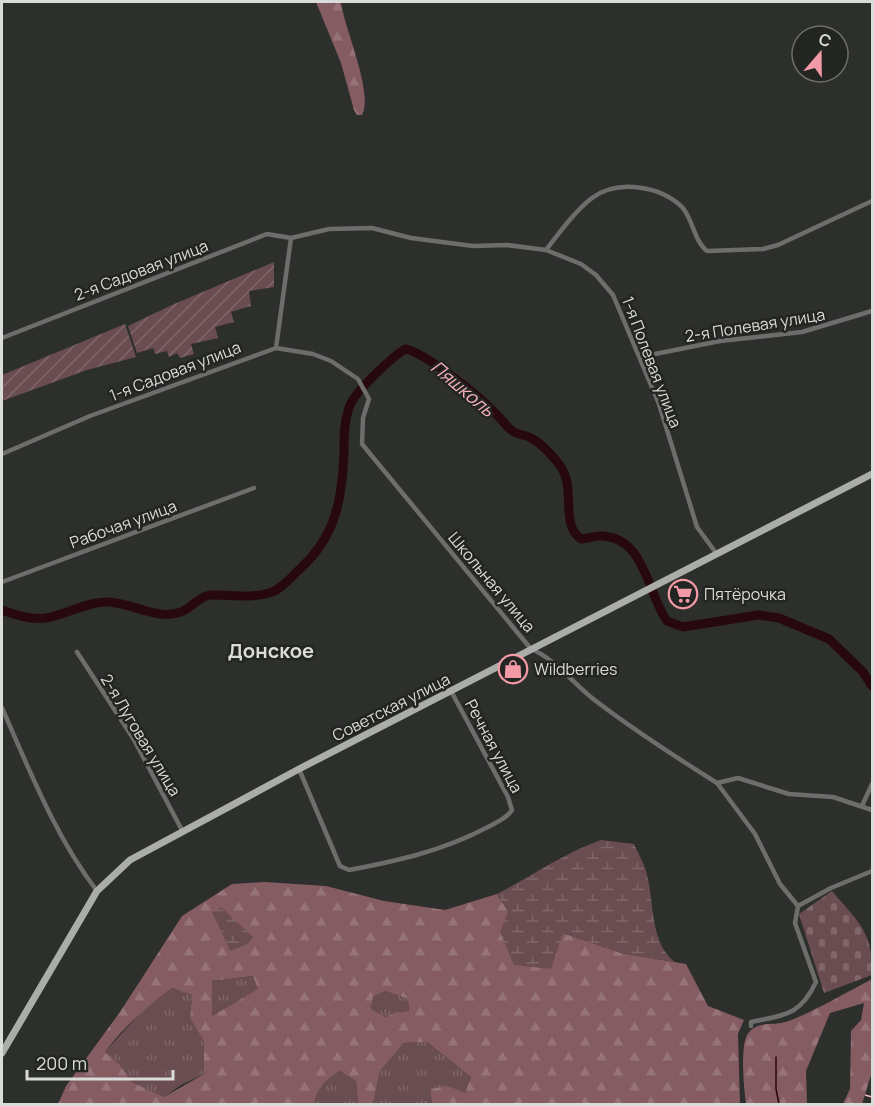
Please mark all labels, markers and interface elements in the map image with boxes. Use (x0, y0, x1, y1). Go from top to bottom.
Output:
north arrow (790, 24, 850, 84)
text: С (816, 28, 835, 52)
street label: 2-я Садовая улица (71, 234, 211, 306)
street label: 1-я Полевая улица (617, 293, 687, 431)
street label: 2-я Полевая улица (683, 303, 827, 347)
street label: 1-я Садовая улица (106, 336, 244, 406)
water label: Пяшколь (426, 355, 500, 422)
street label: Рабочая улица (67, 494, 179, 554)
street label: Школьная улица (443, 527, 541, 637)
supermarket icon: Пятёрочка (667, 578, 699, 610)
place label: Пятёрочка (704, 583, 786, 605)
district label: Донское (228, 637, 314, 664)
shop icon: Wildberries (497, 653, 529, 685)
place label: Wildberries (534, 658, 617, 680)
street label: Советская улица (328, 668, 454, 746)
street label: 2-я Луговая улица (96, 670, 186, 800)
street label: Речная улица (460, 695, 528, 797)
scale bar (27, 1043, 172, 1081)
text: 200 m (36, 1051, 87, 1075)

